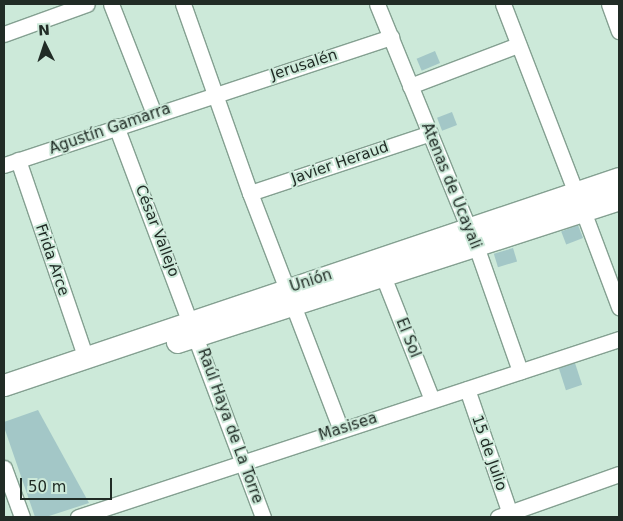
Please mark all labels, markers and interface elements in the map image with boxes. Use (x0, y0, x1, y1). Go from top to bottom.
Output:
north arrow (20, 20, 70, 70)
text: N (38, 22, 50, 38)
street label: Jerusalén (268, 46, 340, 84)
street label: Agustín Gamarra (47, 100, 173, 158)
street label: Atenas de Ucayali (417, 120, 485, 252)
street label: Javier Heraud (289, 138, 391, 188)
street label: César Vallejo (131, 183, 183, 279)
street label: Frida Arce (31, 222, 73, 298)
street label: Unión (288, 266, 334, 296)
street label: El Sol (392, 315, 424, 361)
street label: Raúl Haya de La Torre (194, 346, 266, 506)
street label: Masisea (317, 409, 379, 445)
street label: 15 de Julio (468, 413, 510, 493)
scale bar (22, 468, 115, 500)
text: 50 m (28, 478, 66, 496)

